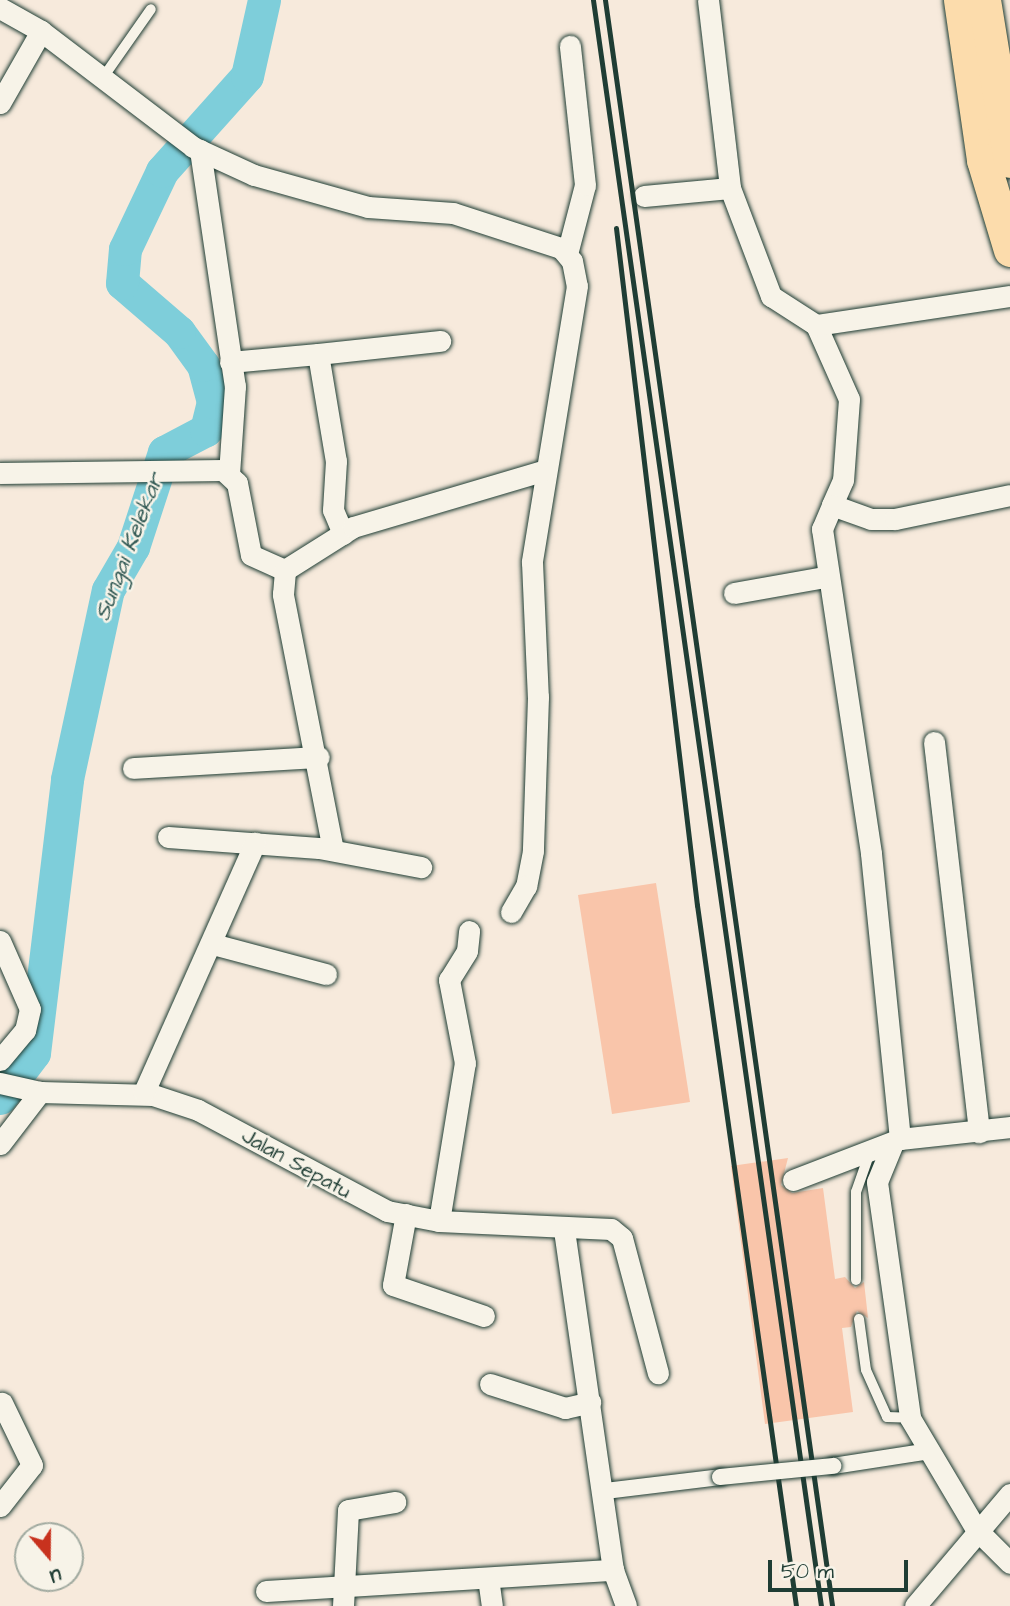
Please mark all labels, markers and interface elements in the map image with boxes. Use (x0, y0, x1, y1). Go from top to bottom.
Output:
water label: Sungai Kelekar (88, 470, 170, 624)
street label: Jalan Sepatu (237, 1124, 355, 1204)
north arrow (14, 1522, 84, 1592)
scale bar (772, 1546, 912, 1590)
text: 50 m (781, 1557, 834, 1586)
text: U (46, 1561, 65, 1590)

